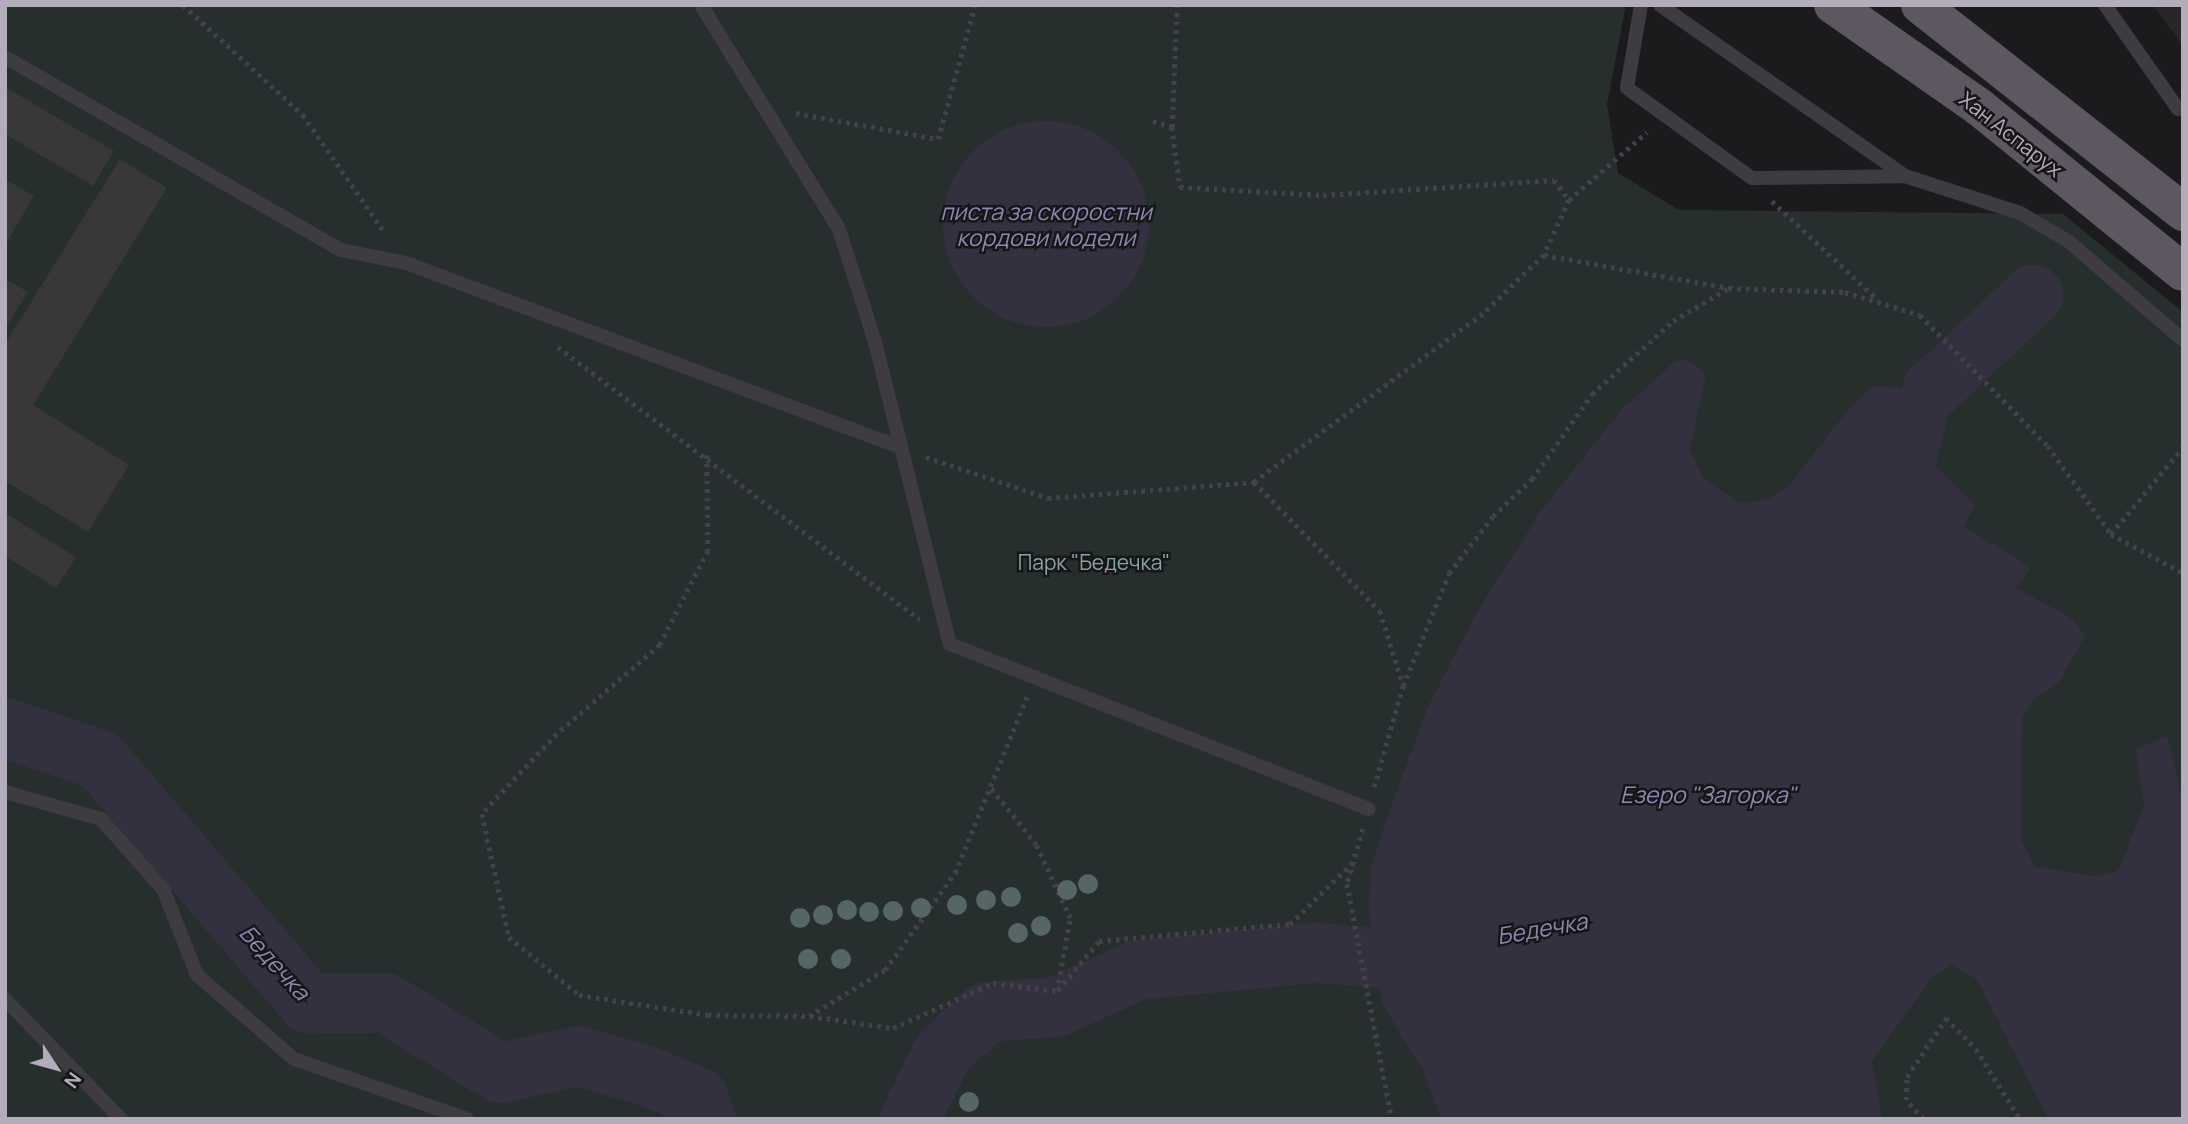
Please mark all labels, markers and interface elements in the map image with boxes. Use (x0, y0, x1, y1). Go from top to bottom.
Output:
street label: Хан Аспарух (1955, 86, 2067, 182)
water label: писта за скоростни кордови модели (940, 197, 1152, 251)
park label: Парк "Бедечка" (1018, 549, 1170, 575)
water label: Езеро "Загорка" (1620, 780, 1796, 808)
water label: Бедечка (1495, 906, 1589, 950)
water label: Бедечка (234, 919, 316, 1005)
north arrow (21, 1033, 91, 1103)
text: N (58, 1067, 88, 1094)

